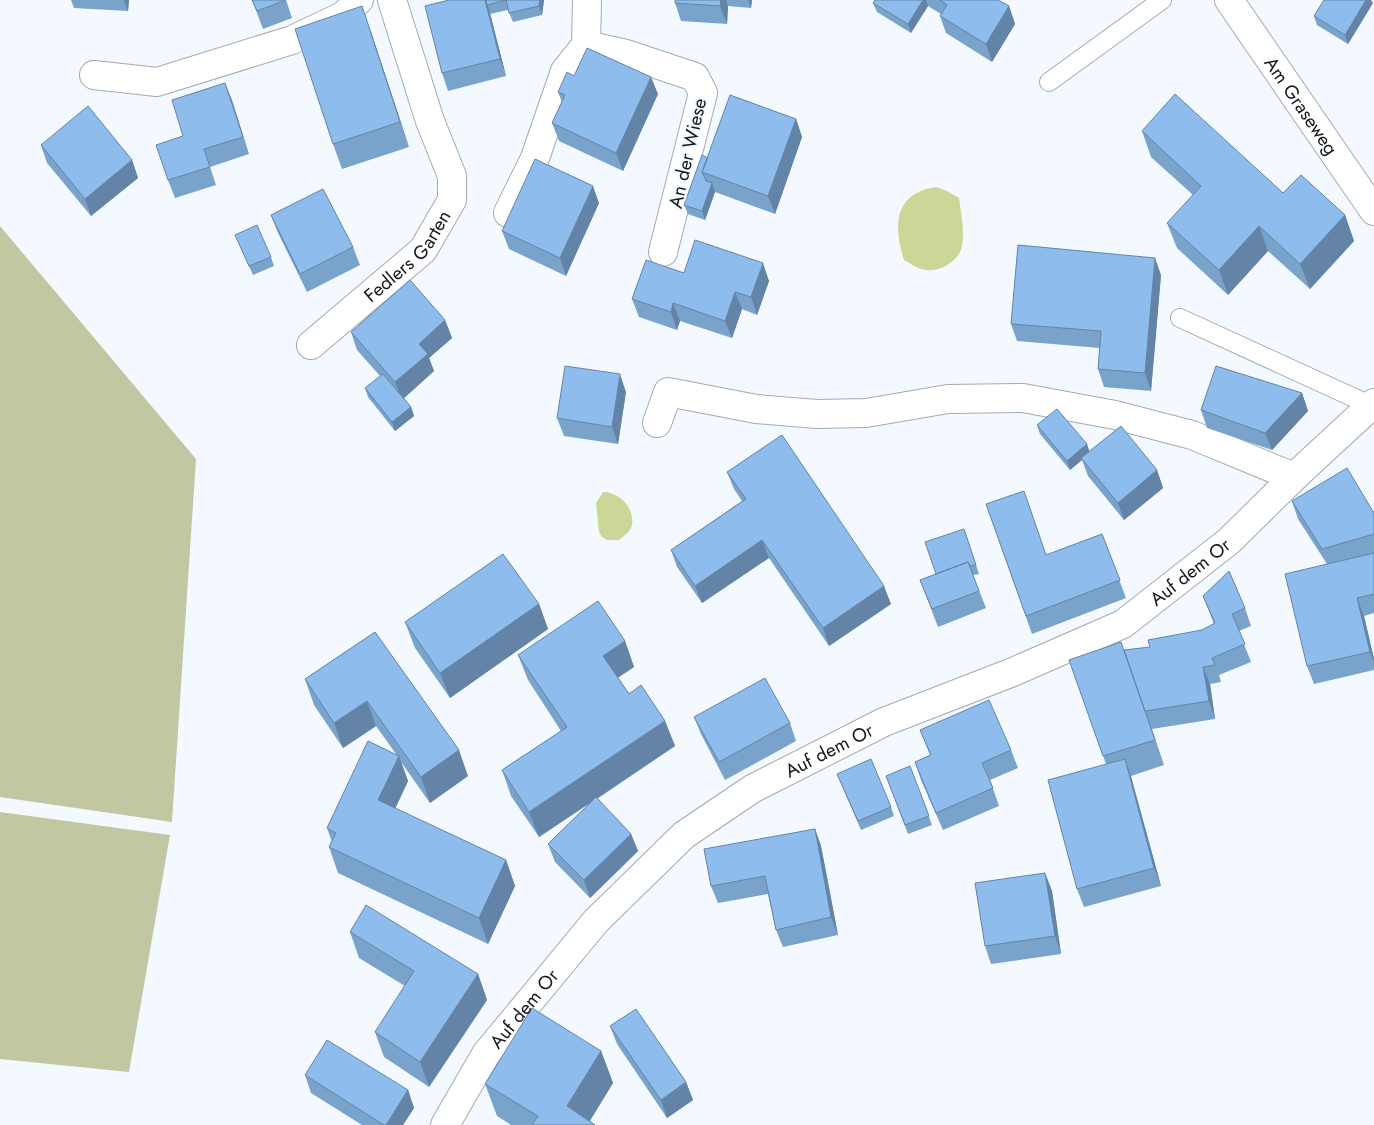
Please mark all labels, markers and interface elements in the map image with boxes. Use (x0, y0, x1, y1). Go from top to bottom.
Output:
street label: Am Graseweg (1258, 51, 1344, 160)
street label: An der Wiese (662, 95, 713, 211)
street label: Fedlers Garten (358, 205, 457, 309)
street label: Auf dem Or (1144, 532, 1237, 612)
street label: Auf dem Or (780, 716, 878, 784)
street label: Auf dem Or (483, 963, 565, 1054)

